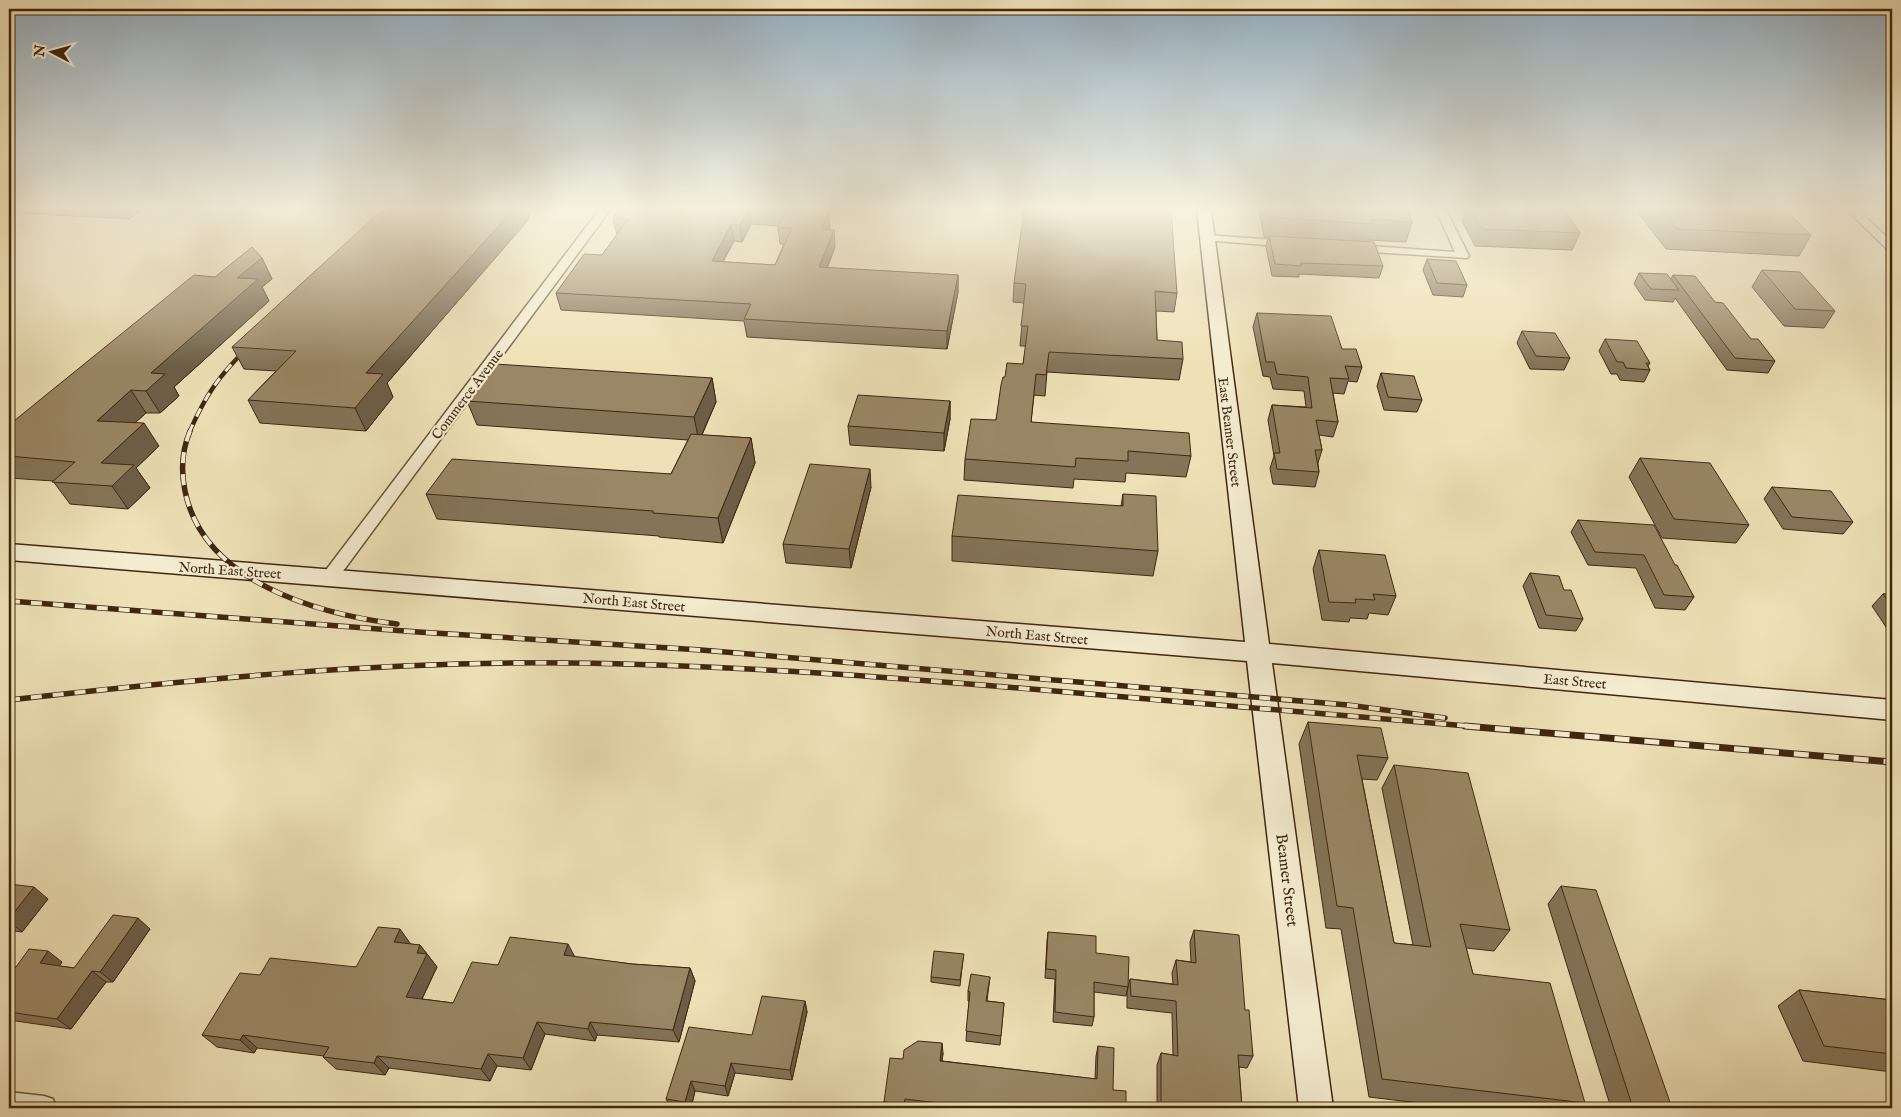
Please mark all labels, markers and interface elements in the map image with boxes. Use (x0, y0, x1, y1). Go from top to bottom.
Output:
north arrow (28, 28, 78, 78)
text: N (30, 44, 50, 59)
street label: Commerce Avenue (428, 345, 508, 444)
street label: East Beamer Street (1213, 376, 1245, 488)
street label: North East Street (178, 558, 282, 584)
street label: North East Street (582, 590, 686, 616)
street label: North East Street (985, 623, 1089, 649)
street label: East Street (1543, 670, 1607, 694)
street label: Beamer Street (1270, 833, 1302, 928)

